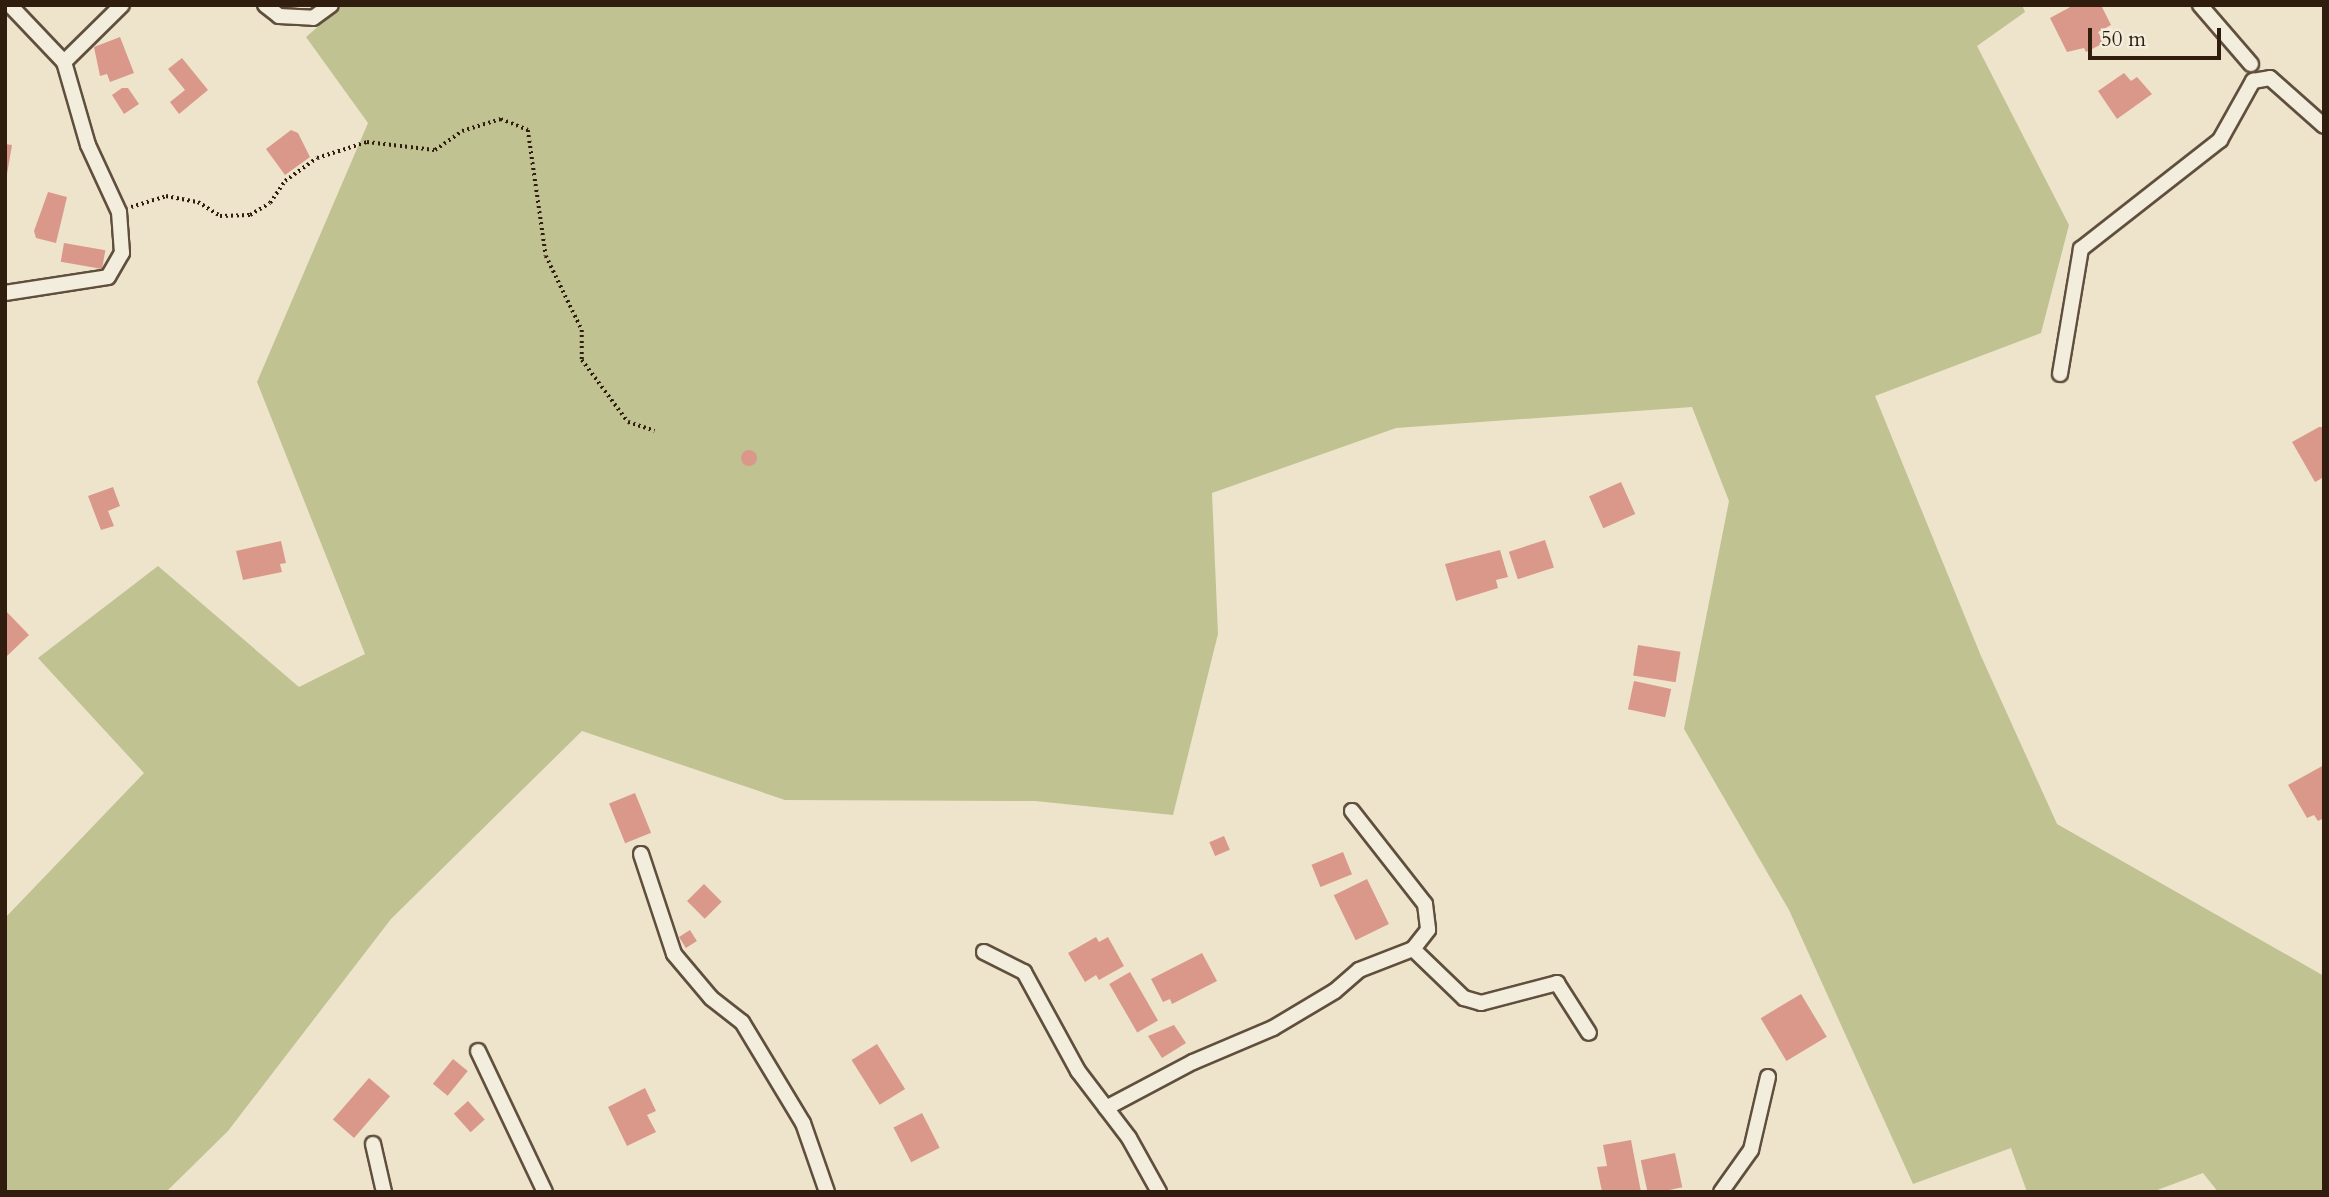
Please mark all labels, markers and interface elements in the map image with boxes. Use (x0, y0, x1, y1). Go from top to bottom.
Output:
scale bar (2091, 14, 2224, 58)
text: 50 m (2101, 25, 2146, 54)

